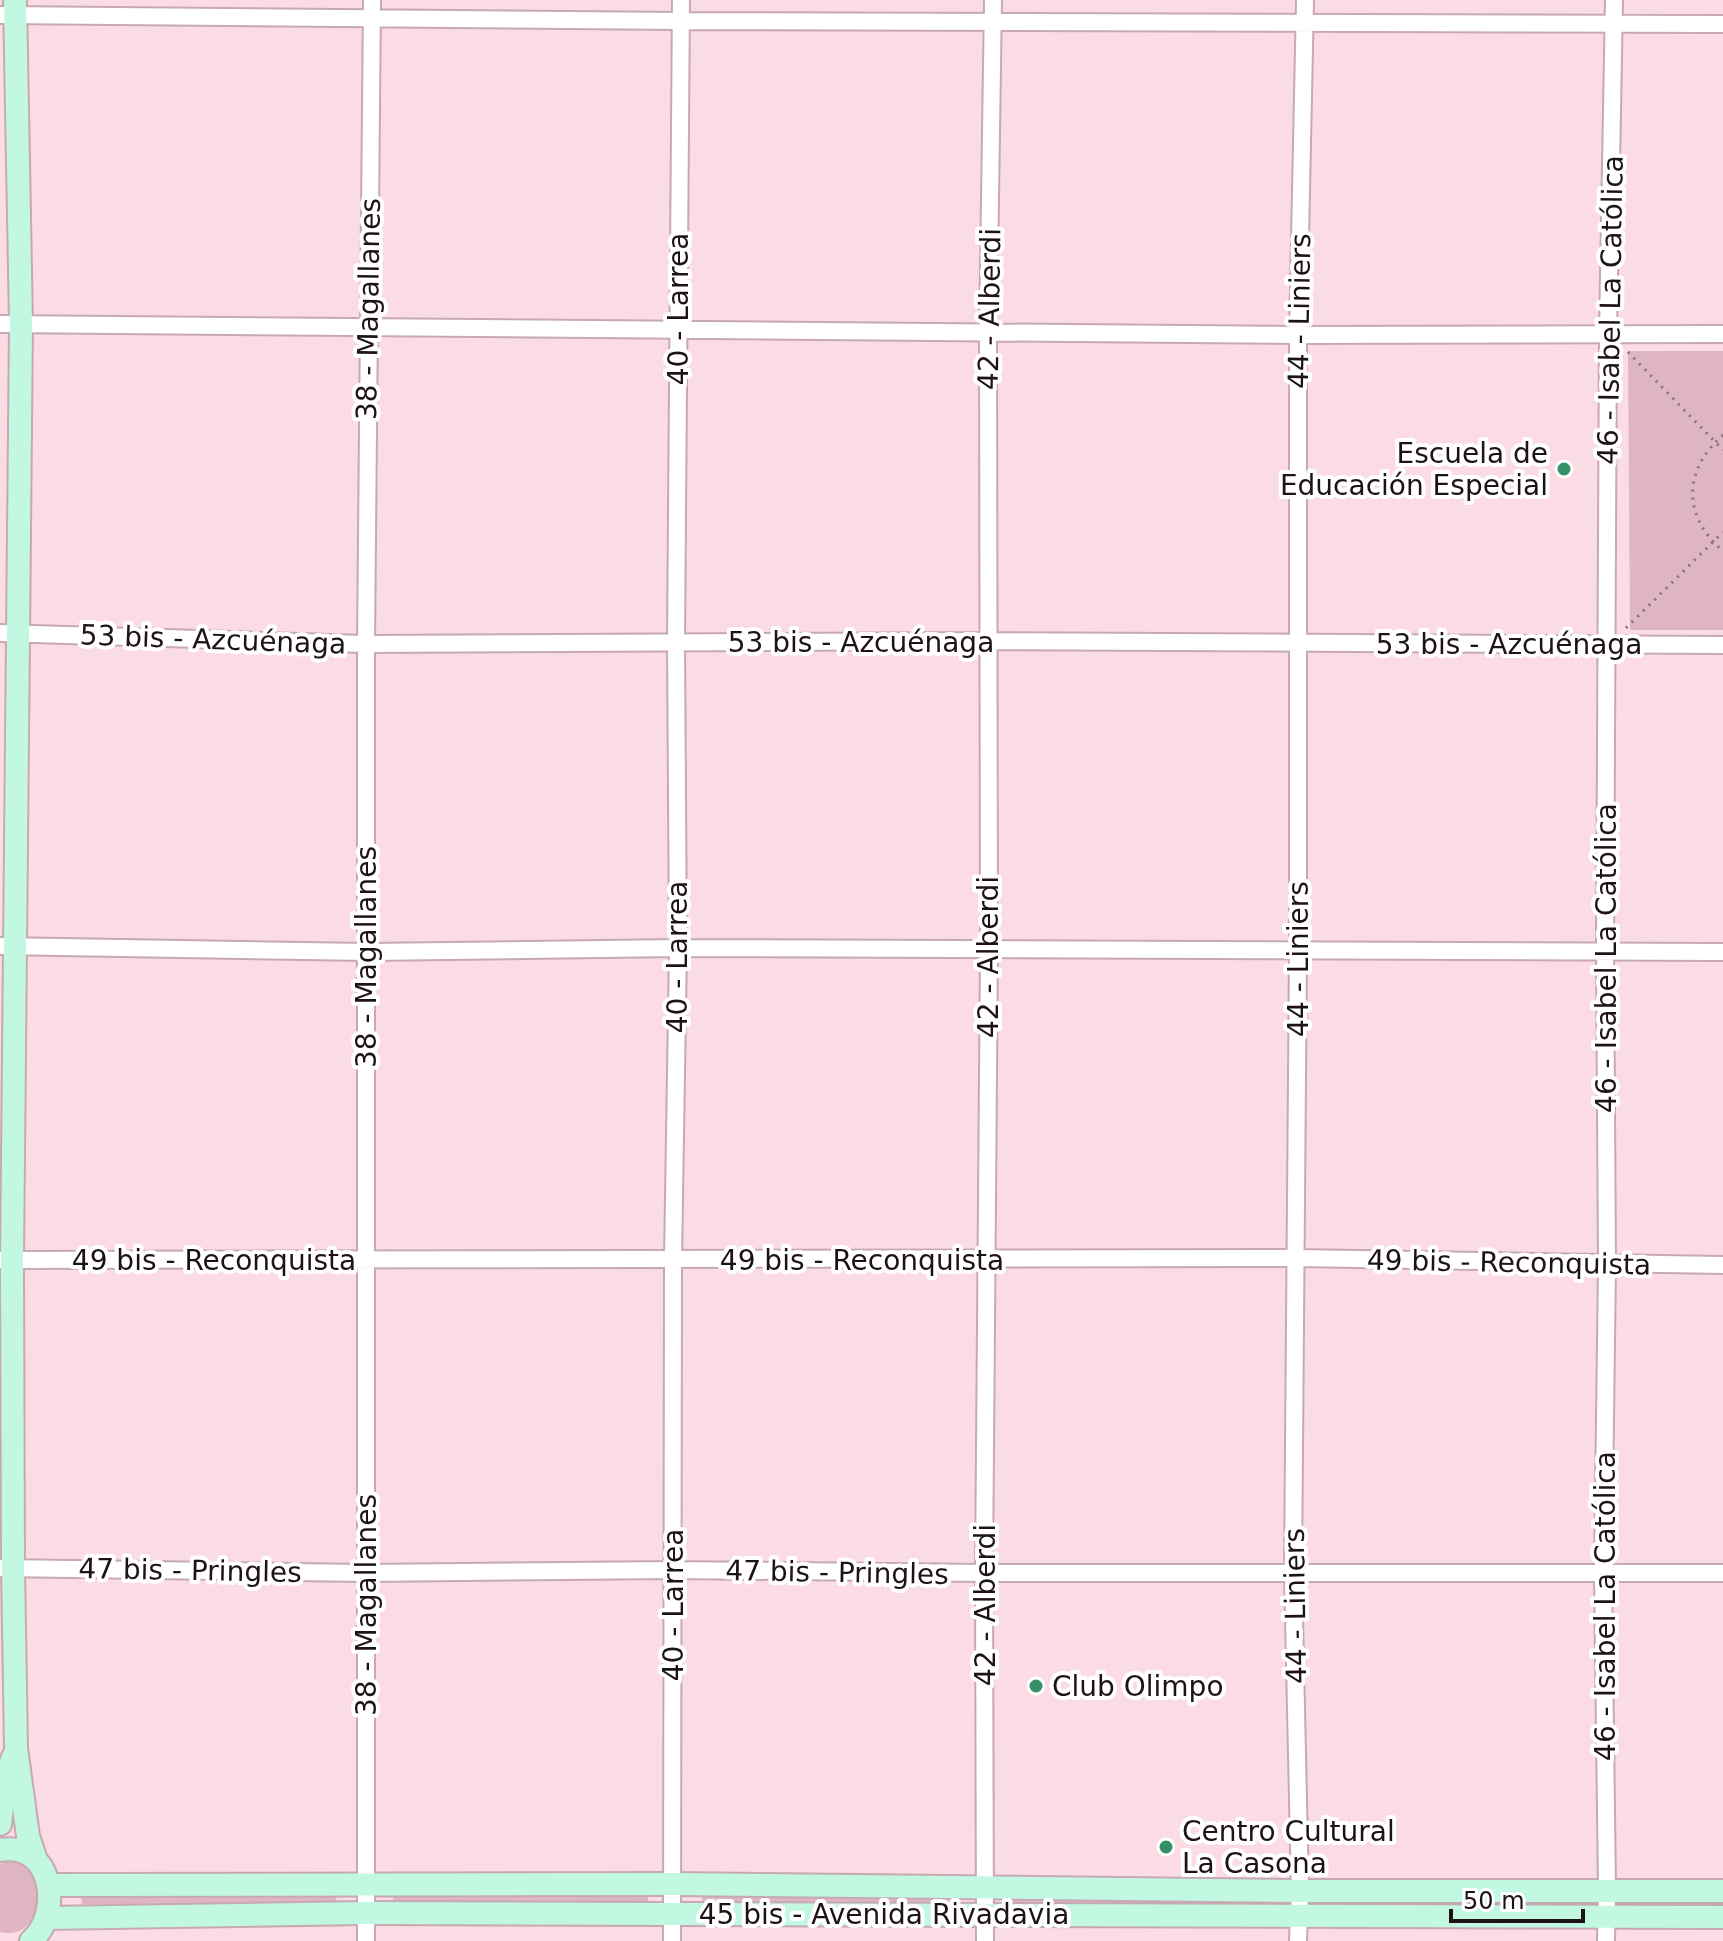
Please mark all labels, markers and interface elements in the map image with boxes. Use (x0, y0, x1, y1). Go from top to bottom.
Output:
street label: 46 - Isabel La Católica (1591, 155, 1630, 465)
street label: 38 - Magallanes (350, 198, 387, 420)
street label: 42 - Alberdi (972, 228, 1007, 390)
street label: 40 - Larrea (662, 233, 695, 385)
street label: 44 - Liniers (1282, 233, 1317, 389)
place label: Escuela de Educación Especial (1280, 437, 1548, 502)
marker: Escuela de Educación Especial (1555, 460, 1573, 478)
street label: 53 bis - Azcuénaga (79, 618, 347, 661)
street label: 53 bis - Azcuénaga (728, 626, 994, 659)
street label: 53 bis - Azcuénaga (1376, 628, 1642, 661)
street label: 46 - Isabel La Católica (1590, 803, 1623, 1113)
street label: 38 - Magallanes (350, 846, 383, 1068)
street label: 42 - Alberdi (972, 876, 1005, 1038)
street label: 40 - Larrea (661, 881, 694, 1033)
street label: 44 - Liniers (1282, 881, 1315, 1037)
street label: 49 bis - Reconquista (72, 1244, 356, 1277)
street label: 49 bis - Reconquista (720, 1244, 1004, 1277)
street label: 49 bis - Reconquista (1367, 1244, 1651, 1281)
street label: 46 - Isabel La Católica (1589, 1451, 1622, 1761)
street label: 38 - Magallanes (350, 1494, 383, 1716)
street label: 42 - Alberdi (969, 1524, 1002, 1686)
street label: 44 - Liniers (1278, 1528, 1313, 1684)
street label: 40 - Larrea (657, 1529, 690, 1681)
street label: 47 bis - Pringles (78, 1552, 302, 1589)
street label: 47 bis - Pringles (725, 1554, 949, 1591)
place label: Club Olimpo (1052, 1670, 1224, 1703)
marker: Club Olimpo (1027, 1677, 1045, 1695)
place label: Centro Cultural La Casona (1182, 1815, 1395, 1880)
marker: Centro Cultural La Casona (1157, 1838, 1175, 1856)
scale bar (1451, 1873, 1583, 1923)
text: 50 m (1463, 1887, 1525, 1915)
street label: 45 bis - Avenida Rivadavia (699, 1898, 1069, 1931)

